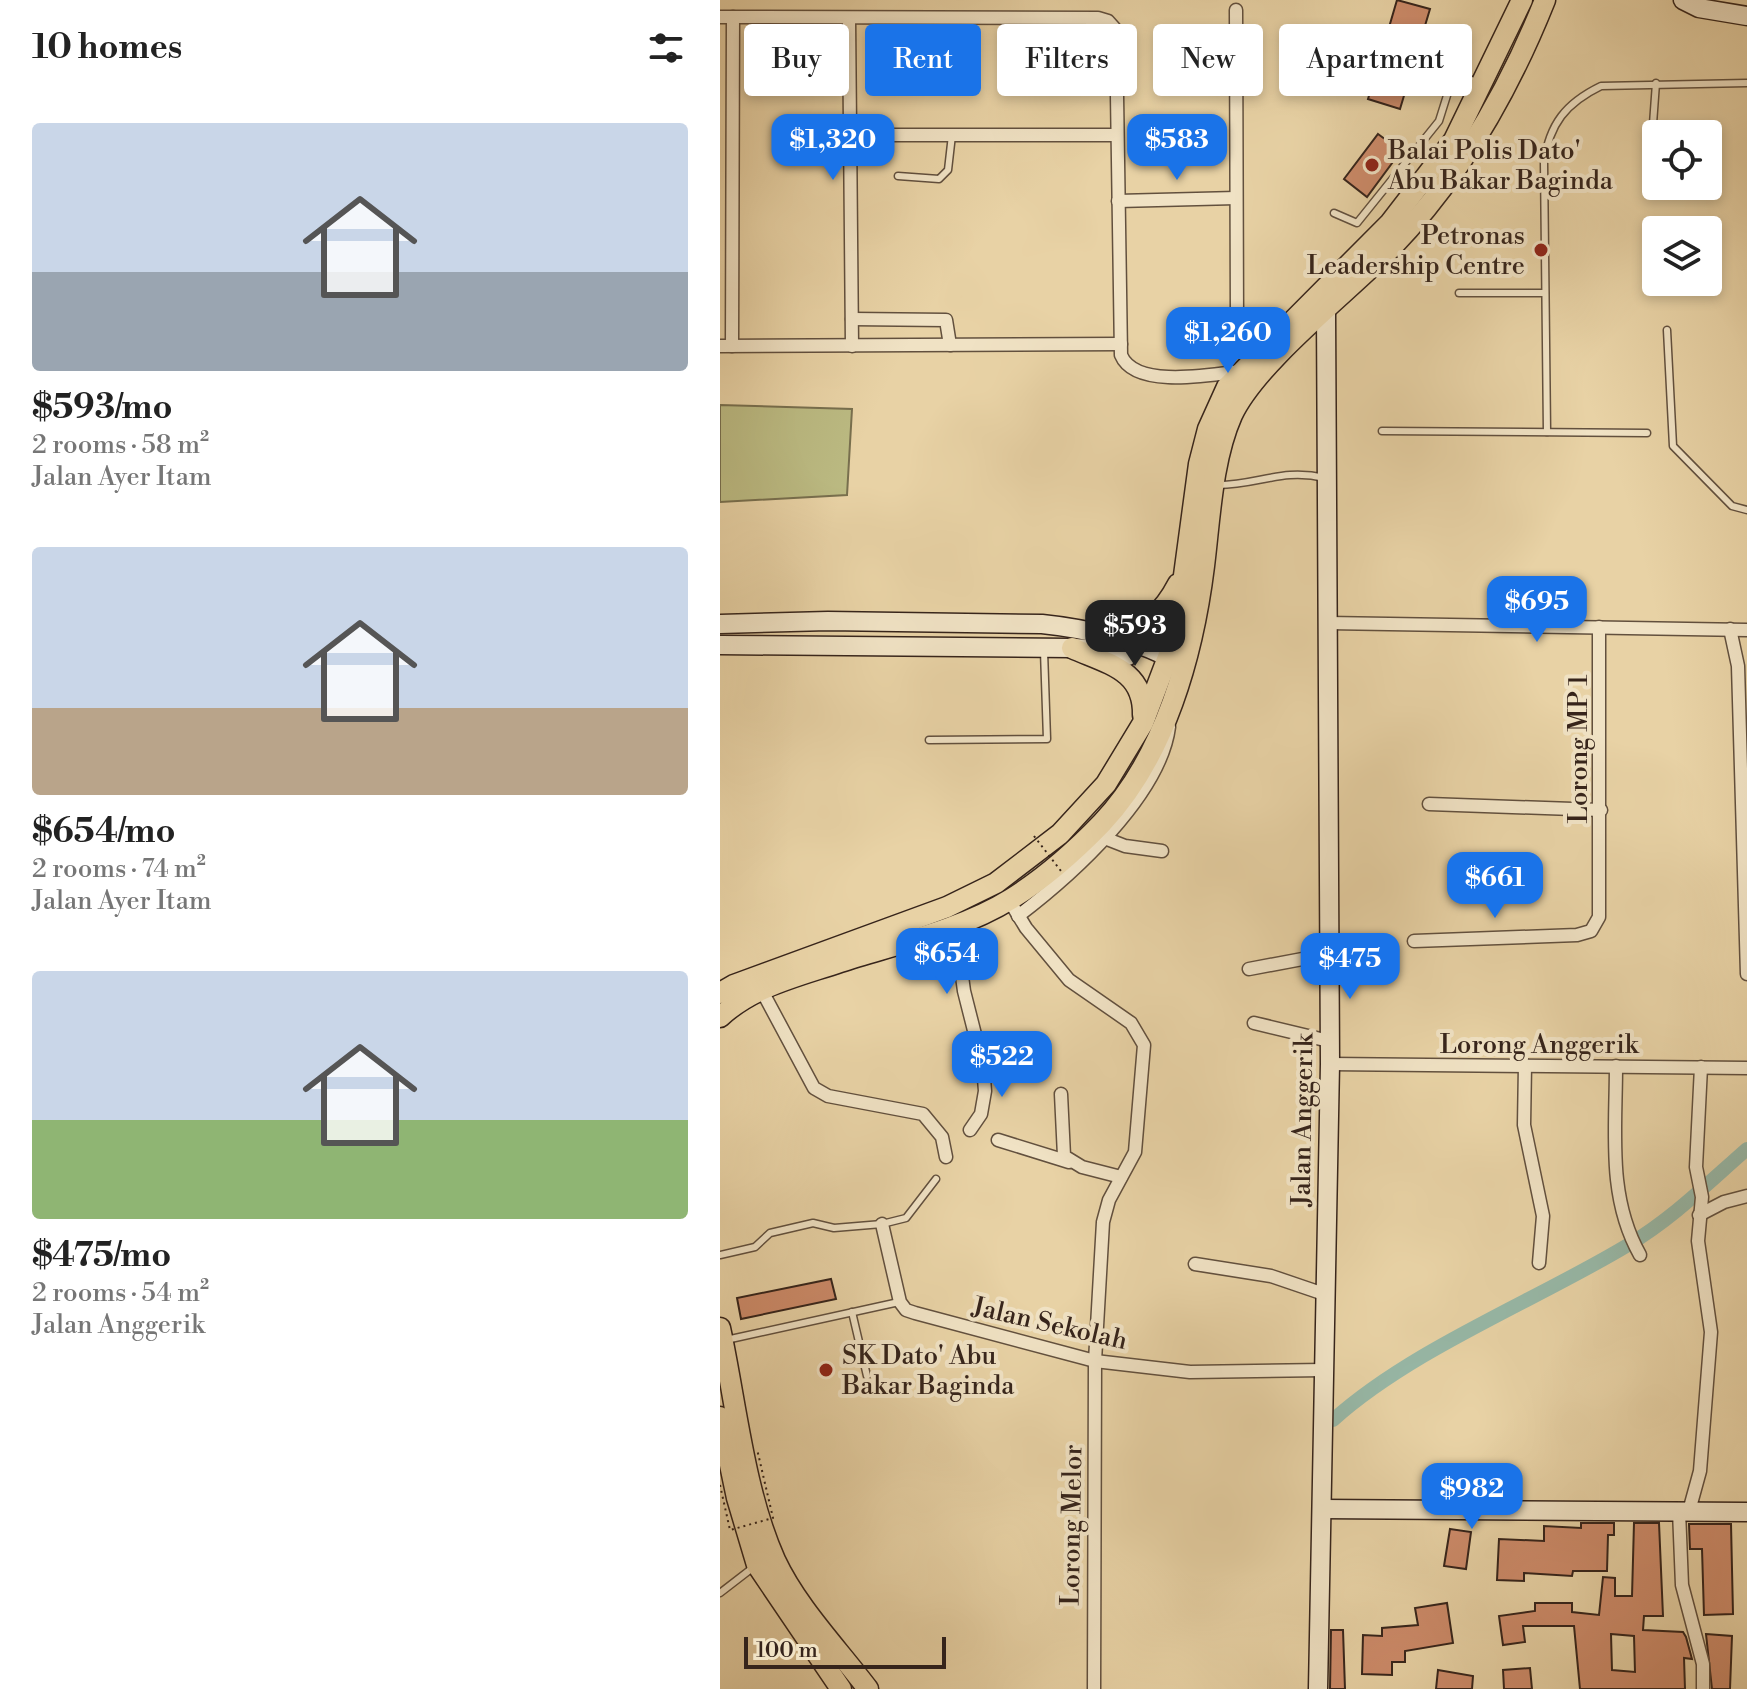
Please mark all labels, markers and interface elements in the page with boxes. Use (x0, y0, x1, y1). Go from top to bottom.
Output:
chip: Buy (744, 24, 849, 96)
chip: Rent (865, 24, 981, 96)
chip: Filters (997, 24, 1137, 96)
chip: New (1153, 24, 1263, 96)
chip: Apartment (1279, 24, 1472, 96)
icon: filters (644, 26, 688, 70)
text: 10 homes (32, 27, 182, 69)
pin: $1,320 (768, 114, 898, 182)
pin: $583 (1130, 114, 1224, 182)
map controls (1642, 120, 1722, 296)
button: locate (1642, 120, 1722, 200)
text: $1,320 (789, 124, 877, 156)
text: $583 (1145, 124, 1209, 156)
place label: Balai Polis Dato' Abu Bakar Baginda (1387, 135, 1614, 197)
marker: Balai Polis Dato' Abu Bakar Baginda (1363, 156, 1381, 174)
icon: home (288, 175, 432, 319)
button: layers (1642, 216, 1722, 296)
place label: Petronas Leadership Centre (1307, 220, 1525, 282)
marker: Petronas Leadership Centre (1532, 241, 1550, 259)
pin: $1,260 (1163, 307, 1293, 375)
text: $1,260 (1184, 317, 1272, 349)
text: $593/mo (32, 387, 173, 429)
text: 2 rooms · 58 m² (32, 429, 209, 461)
text: Jalan Ayer Itam (32, 461, 212, 493)
pin: $695 (1490, 576, 1584, 644)
text: $695 (1505, 586, 1569, 618)
icon: home (288, 599, 432, 743)
pin: $593 (1088, 600, 1182, 668)
text: $593 (1103, 610, 1167, 642)
street label: Lorong MP 1 (1563, 674, 1595, 824)
text: $654/mo (32, 811, 175, 853)
pin: $661 (1448, 852, 1542, 920)
text: 2 rooms · 74 m² (32, 853, 206, 885)
text: $661 (1465, 862, 1525, 894)
text: Jalan Ayer Itam (32, 885, 212, 917)
pin: $654 (900, 928, 994, 996)
pin: $475 (1303, 933, 1397, 1001)
text: $654 (914, 938, 980, 970)
text: $475 (1319, 943, 1381, 975)
icon: home (288, 1023, 432, 1167)
street label: Lorong Anggerik (1440, 1029, 1640, 1061)
pin: $522 (955, 1031, 1049, 1099)
street label: Jalan Anggerik (1285, 1032, 1321, 1208)
text: $522 (970, 1041, 1034, 1073)
text: $475/mo (32, 1235, 171, 1277)
text: 2 rooms · 54 m² (32, 1277, 209, 1309)
street label: Jalan Sekolah (968, 1290, 1130, 1357)
text: Jalan Anggerik (32, 1309, 205, 1341)
place label: SK Dato' Abu Bakar Baginda (841, 1340, 1015, 1402)
marker: SK Dato' Abu Bakar Baginda (817, 1361, 835, 1379)
street label: Lorong Melor (1055, 1444, 1089, 1606)
pin: $982 (1425, 1463, 1519, 1531)
text: $982 (1440, 1473, 1504, 1505)
scale bar (744, 1633, 946, 1669)
text: 100 m (756, 1637, 818, 1664)

